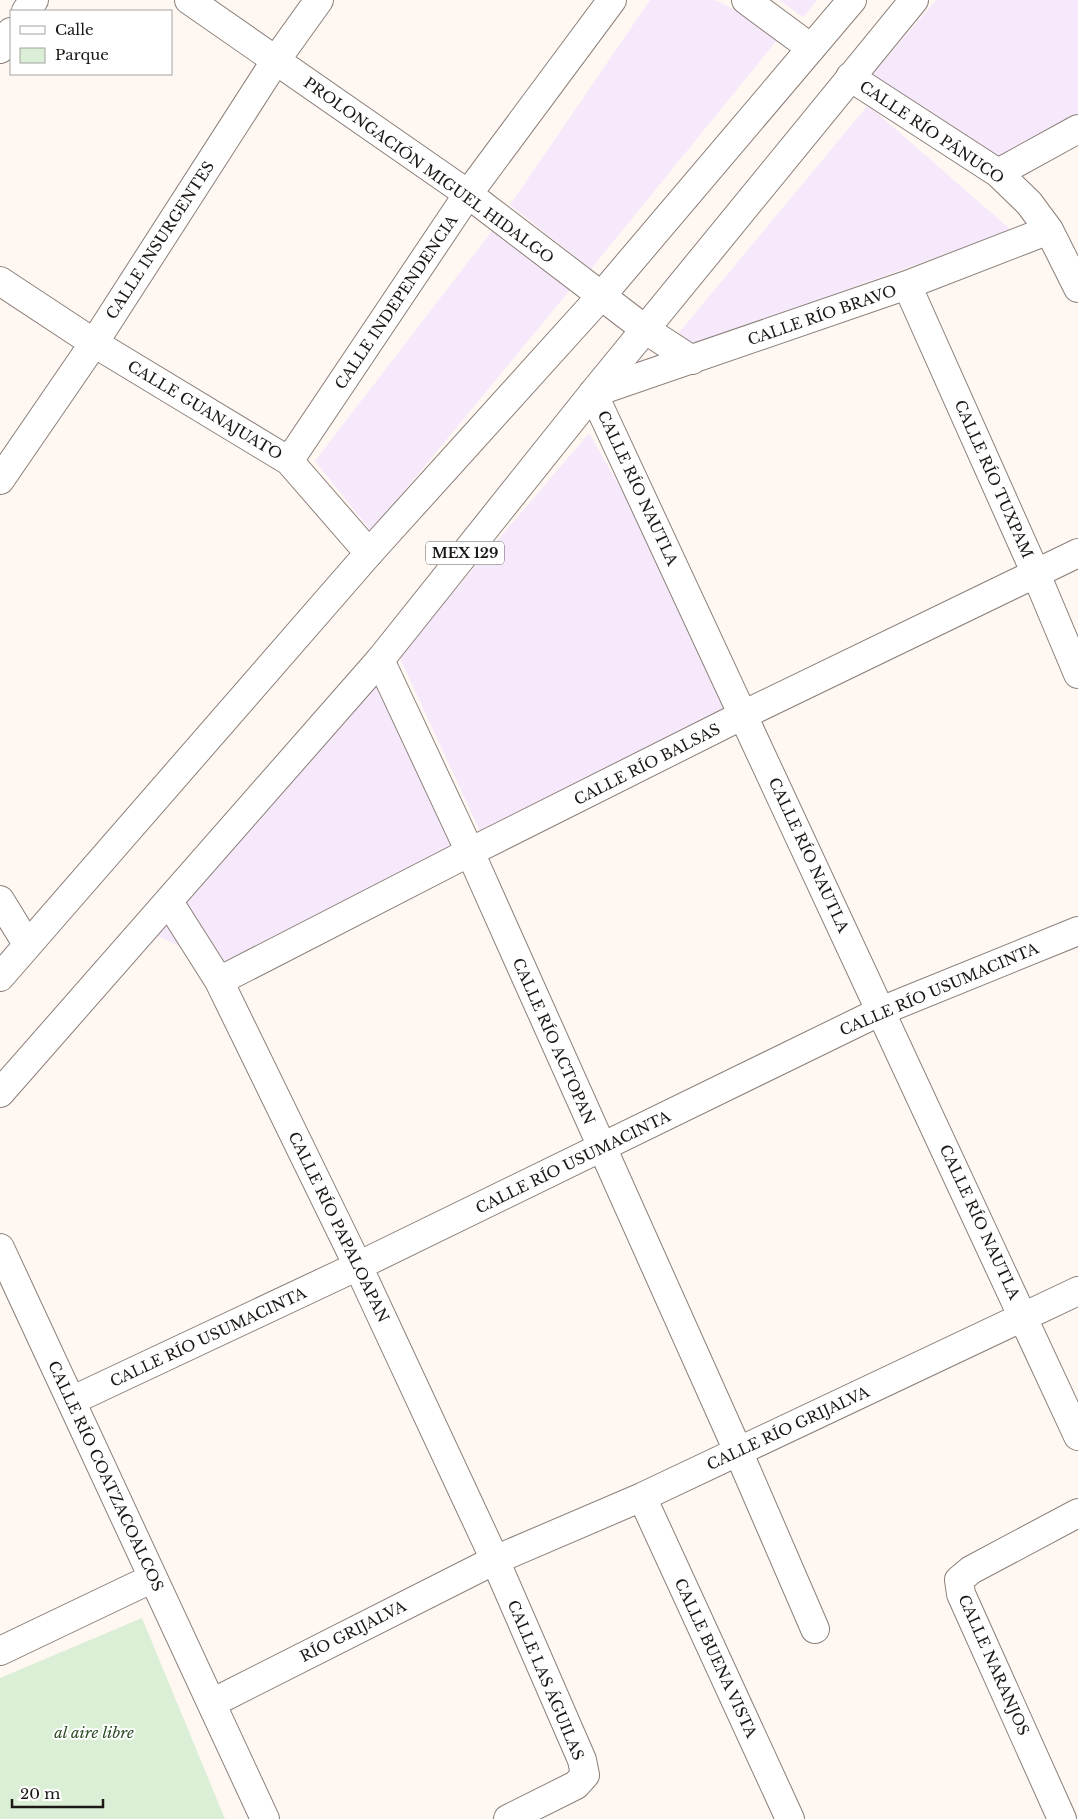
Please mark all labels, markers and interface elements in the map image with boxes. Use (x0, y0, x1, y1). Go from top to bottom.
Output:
legend (10, 10, 172, 75)
text: Calle (55, 20, 94, 39)
text: Parque (55, 45, 109, 64)
street label: PROLONGACIÓN MIGUEL HIDALGO (300, 73, 558, 267)
street label: CALLE RÍO PÁNUCO (856, 76, 1008, 188)
street label: CALLE INSURGENTES (102, 157, 218, 323)
street label: CALLE INDEPENDENCIA (330, 211, 462, 393)
street label: CALLE RÍO BRAVO (745, 281, 899, 349)
street label: CALLE GUANAJUATO (124, 356, 286, 464)
street label: CALLE RÍO TUXPAM (951, 397, 1037, 561)
street label: CALLE RÍO NAUTLA (594, 408, 682, 569)
road number: MEX 129 (426, 542, 504, 564)
street label: CALLE RÍO BALSAS (571, 719, 723, 809)
street label: CALLE RÍO NAUTLA (765, 775, 853, 936)
street label: CALLE RÍO USUMACINTA (837, 938, 1042, 1040)
street label: CALLE RÍO ACTOPAN (509, 955, 599, 1127)
street label: CALLE RÍO USUMACINTA (473, 1106, 674, 1218)
street label: CALLE RÍO PAPALOAPAN (285, 1129, 393, 1325)
street label: CALLE RÍO NAUTLA (936, 1142, 1024, 1303)
street label: CALLE RÍO USUMACINTA (107, 1283, 310, 1391)
street label: CALLE RÍO COATZACOALCOS (44, 1358, 168, 1594)
street label: CALLE RÍO GRIJALVA (704, 1382, 873, 1474)
street label: CALLE BUENA VISTA (671, 1575, 762, 1741)
street label: CALLE NARANJOS (954, 1592, 1034, 1738)
street label: RÍO GRIJALVA (297, 1596, 410, 1666)
street label: CALLE LAS ÁGUILAS (504, 1597, 588, 1763)
park label: al aire libre (54, 1723, 134, 1742)
scale bar (12, 1776, 104, 1808)
text: 20 m (20, 1784, 60, 1803)

